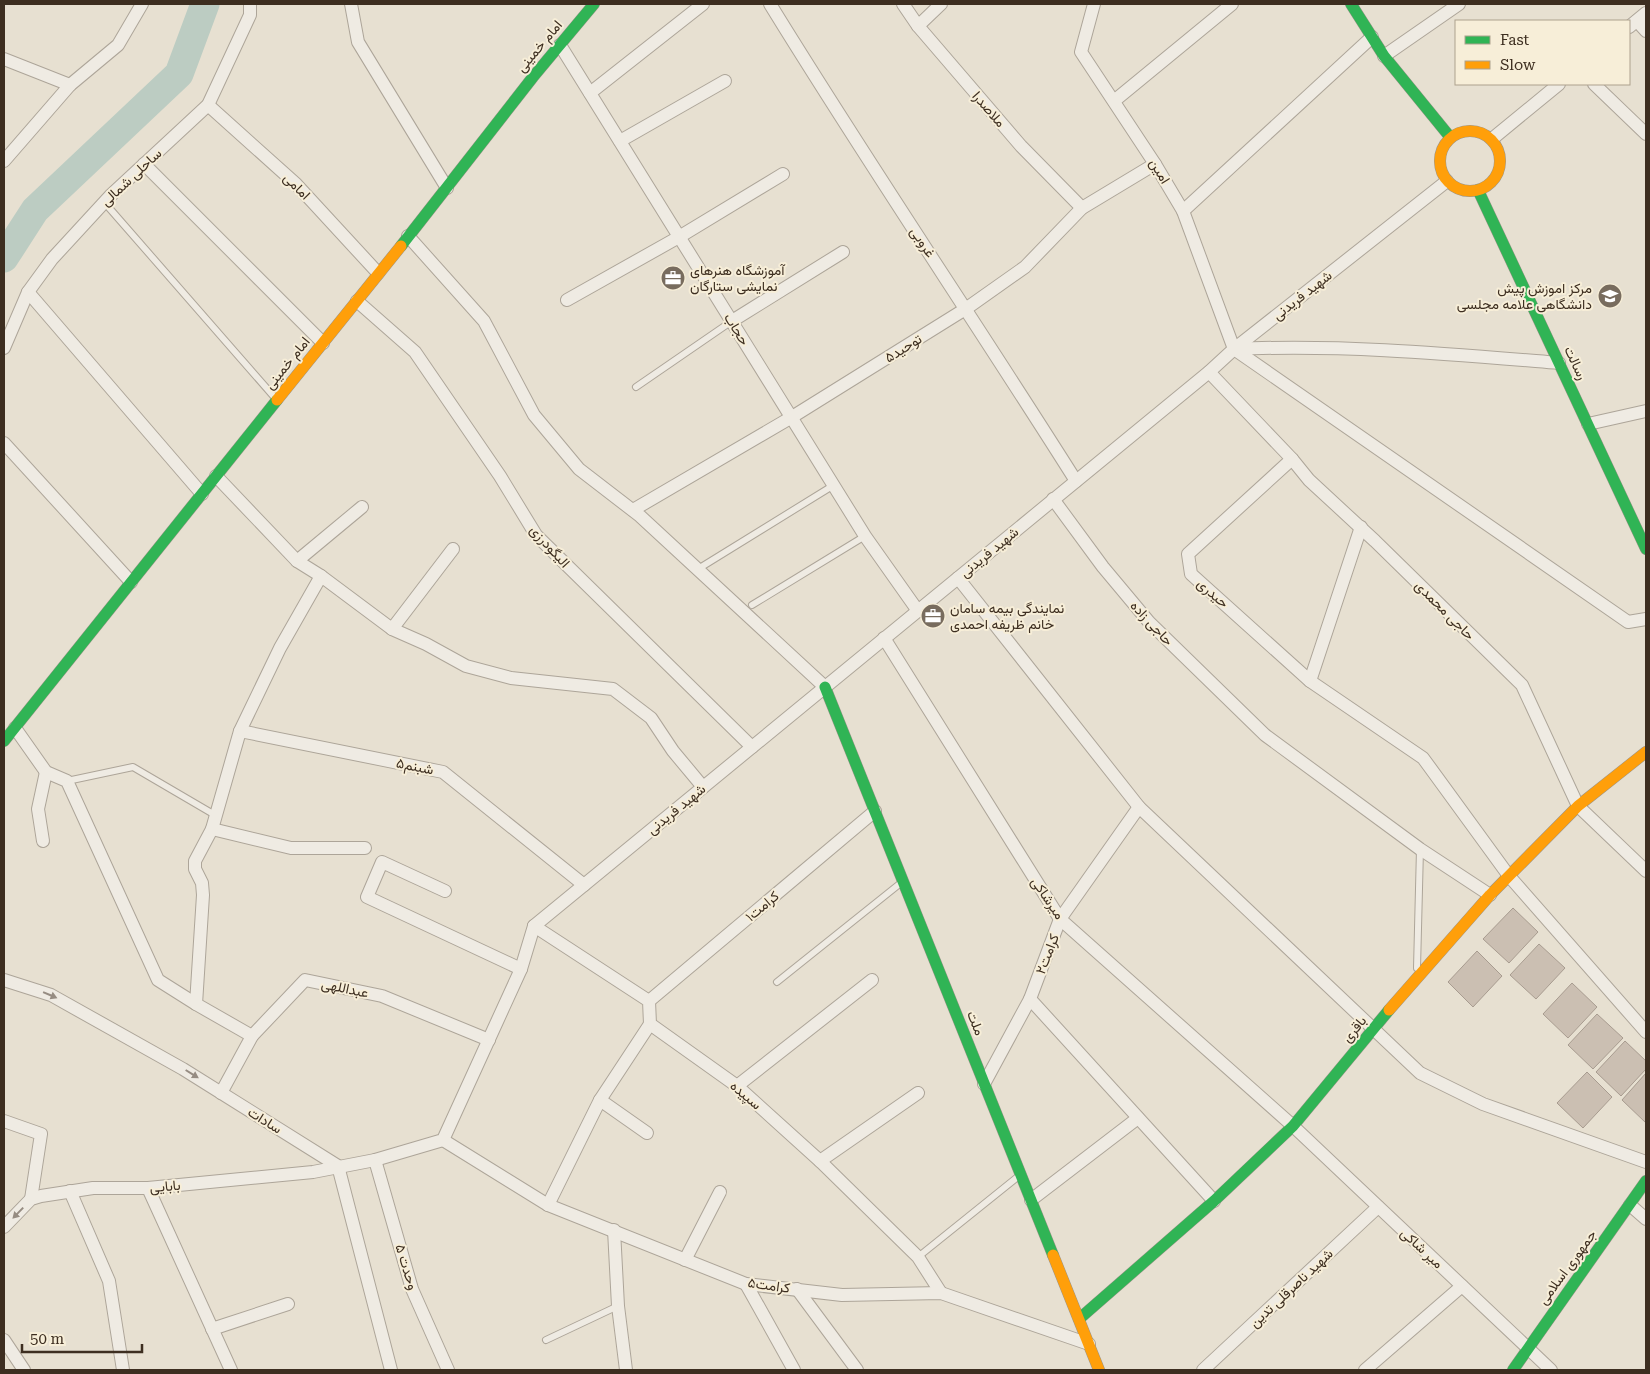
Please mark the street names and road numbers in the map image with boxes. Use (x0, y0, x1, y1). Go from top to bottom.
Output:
street label: امام خمینی (513, 17, 566, 76)
street label: ملاصدرا (968, 88, 1009, 131)
street label: ساحلی شمالی (97, 145, 165, 210)
street label: امین (1145, 156, 1174, 187)
street label: امامی (280, 169, 314, 203)
street label: غروبی (906, 224, 939, 261)
street label: شهید فریدنی (1269, 267, 1335, 324)
street label: حجاب (720, 310, 753, 349)
street label: توحید۵ (882, 330, 925, 366)
street label: امام خمینی (261, 334, 314, 393)
street label: رسالت (1560, 344, 1591, 383)
street label: الیگودرزی (526, 521, 573, 571)
street label: شهید فریدنی (956, 524, 1022, 581)
street label: حیدری (1193, 575, 1232, 612)
street label: حاجی محمدی (1411, 577, 1478, 644)
street label: حاجی زاده (1127, 597, 1177, 649)
street label: شبنم۵ (395, 755, 435, 778)
street label: شهید فریدنی (643, 781, 709, 838)
street label: میرشاکی (1027, 874, 1068, 923)
street label: کرامت۱ (742, 888, 783, 925)
street label: کرامت۲ (1032, 932, 1063, 977)
street label: عبداللهی (320, 975, 370, 1002)
street label: ملت (964, 1008, 988, 1038)
street label: باقری (1339, 1013, 1370, 1046)
street label: سپیده (726, 1077, 765, 1114)
street label: سادات (245, 1103, 285, 1137)
street label: بابایی (149, 1177, 181, 1196)
street label: میر شاکی (1397, 1224, 1446, 1272)
street label: جمهوری اسلامی (1535, 1227, 1600, 1308)
street label: وحدت ۵ (392, 1242, 422, 1292)
street label: شهید ناصرقلی تدین (1246, 1245, 1337, 1331)
street label: کرامت۵ (747, 1274, 791, 1297)

